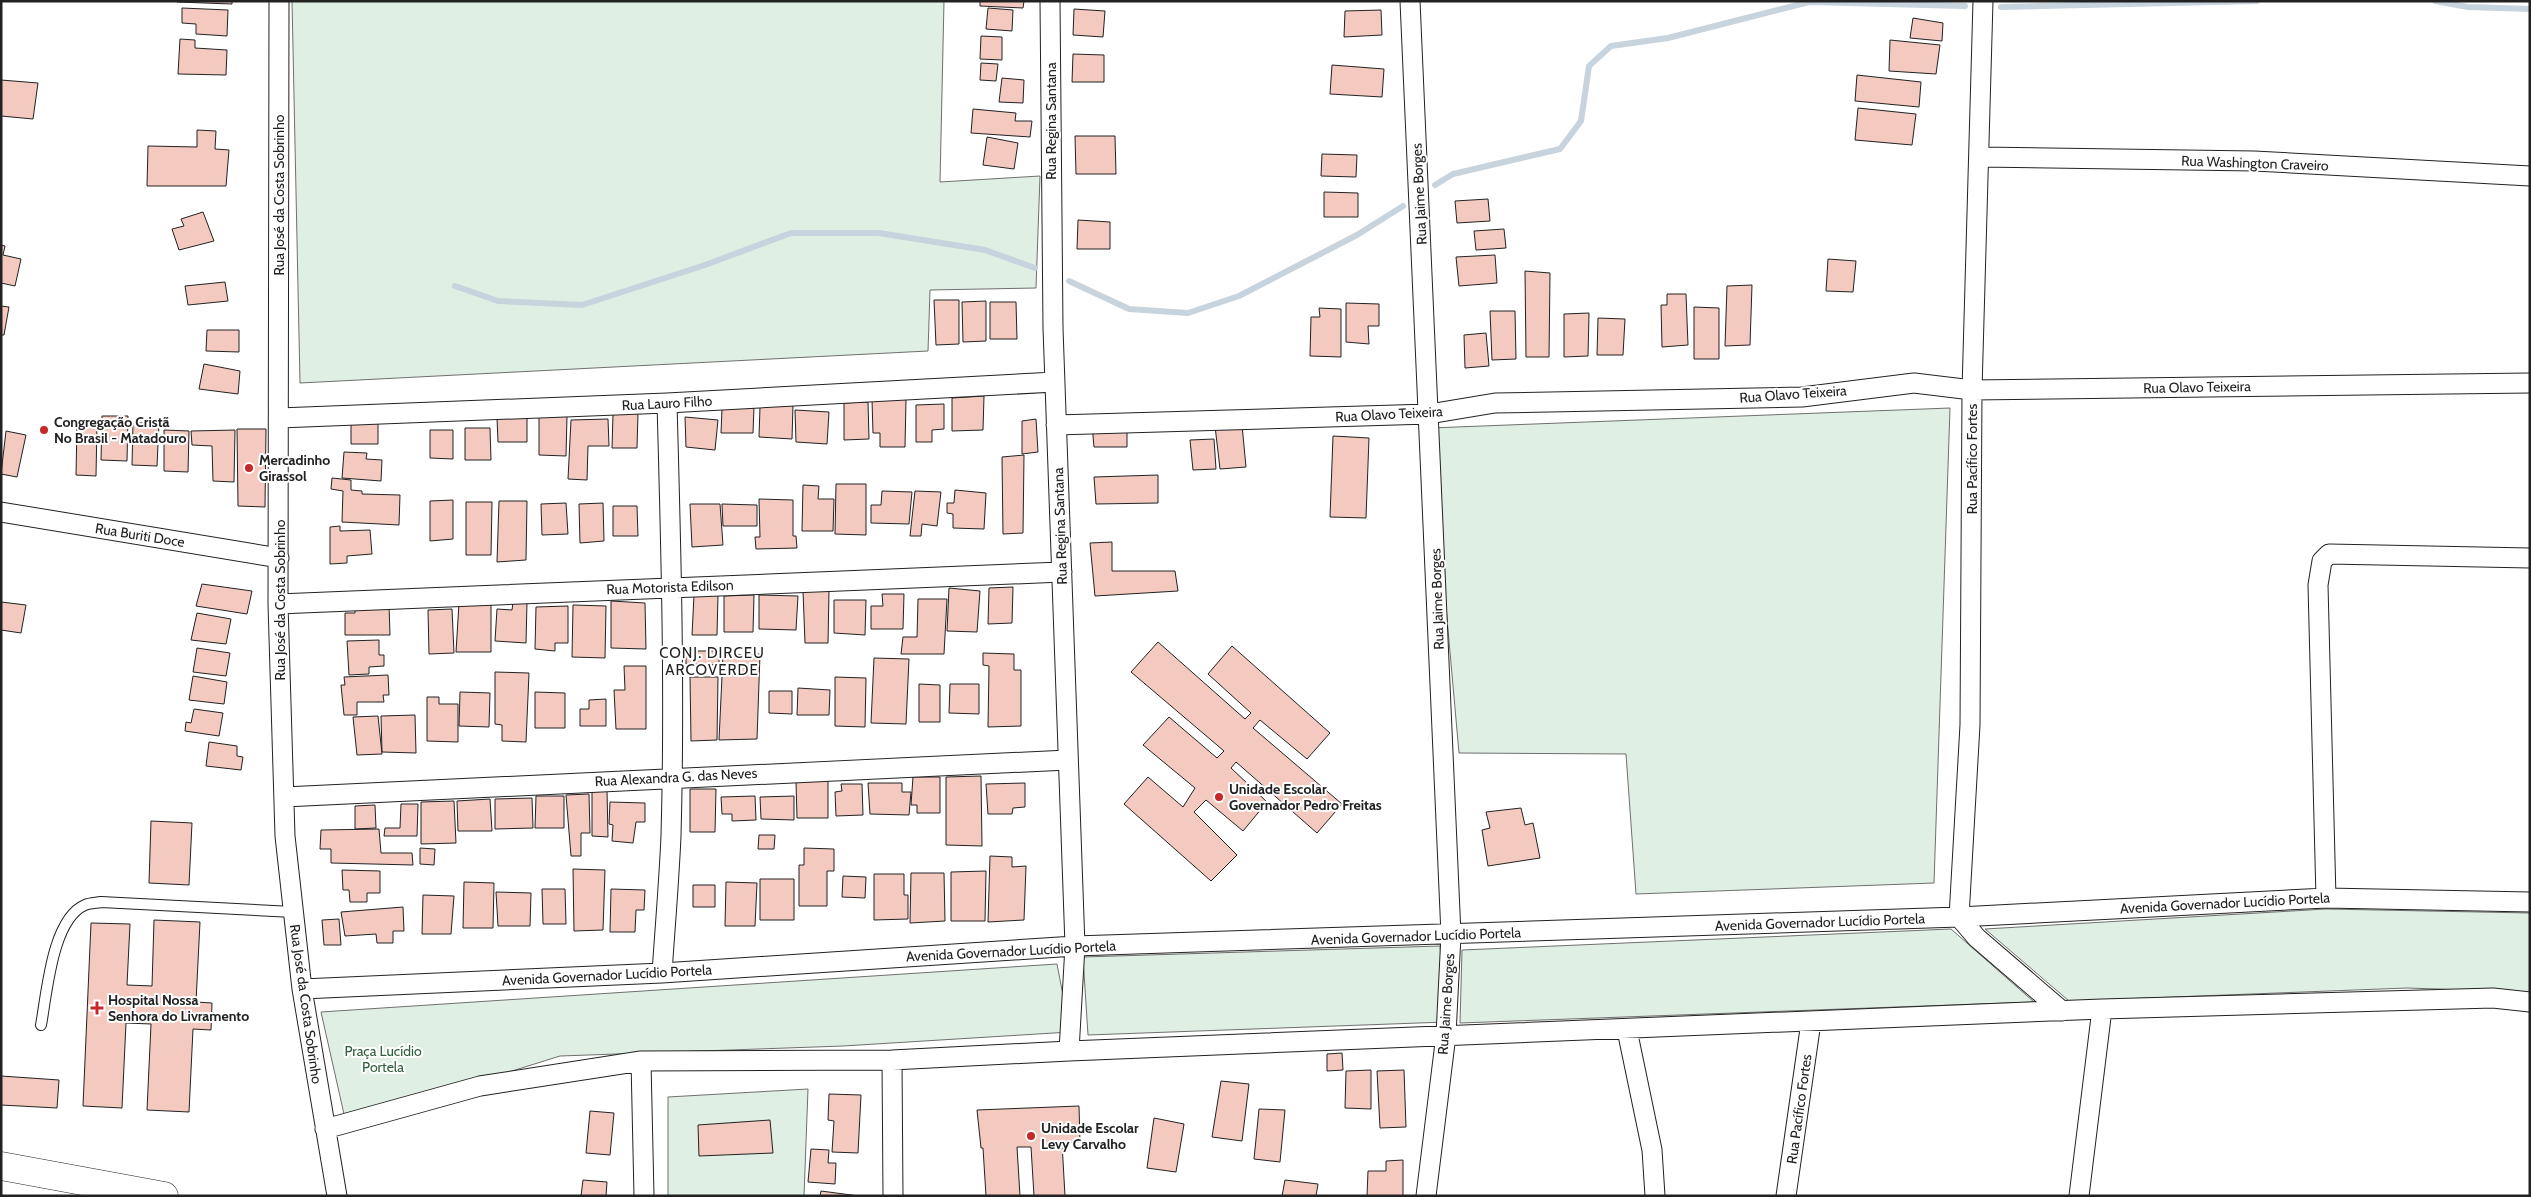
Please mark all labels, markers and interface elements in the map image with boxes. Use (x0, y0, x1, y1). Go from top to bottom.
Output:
street label: Rua Regina Santana (1042, 62, 1060, 180)
street label: Rua José da Costa Sobrinho (270, 114, 288, 275)
street label: Rua Jaime Borges (1407, 143, 1431, 245)
street label: Rua Washington Craveiro (2181, 151, 2329, 175)
street label: Rua Olavo Teixeira (2143, 377, 2251, 397)
street label: Rua Olavo Teixeira (1739, 381, 1848, 407)
street label: Rua Lauro Filho (621, 392, 713, 414)
street label: Rua Olavo Teixeira (1335, 402, 1443, 426)
street label: Rua Pacífico Fortes (1963, 404, 1981, 514)
place label: Congregação Cristã No Brasil - Matadouro (54, 413, 187, 447)
marker: Congregação Cristã No Brasil - Matadouro (38, 424, 50, 436)
place label: Mercadinho Girassol (259, 451, 330, 485)
marker: Mercadinho Girassol (243, 462, 255, 474)
street label: Rua Regina Santana (1049, 467, 1071, 585)
street label: Rua Buriti Doce (94, 519, 186, 551)
street label: Rua José da Costa Sobrinho (271, 519, 289, 680)
street label: Rua Jaime Borges (1426, 548, 1448, 650)
street label: Rua Motorista Edilson (606, 576, 734, 598)
district label: CONJ. DIRCEU ARCOVERDE (659, 644, 765, 679)
street label: Rua Alexandra G. das Neves (594, 764, 758, 790)
place label: Unidade Escolar Governador Pedro Freitas (1229, 780, 1382, 814)
marker: Unidade Escolar Governador Pedro Freitas (1213, 791, 1225, 803)
street label: Avenida Governador Lucídio Portela (2120, 888, 2331, 917)
street label: Avenida Governador Lucídio Portela (1715, 909, 1926, 935)
street label: Rua José da Costa Sobrinho (286, 923, 326, 1085)
street label: Avenida Governador Lucídio Portela (1311, 923, 1522, 949)
street label: Avenida Governador Lucídio Portela (906, 936, 1117, 965)
street label: Rua Jaime Borges (1433, 953, 1459, 1055)
street label: Avenida Governador Lucídio Portela (502, 960, 713, 989)
place label: Hospital Nossa Senhora do Livramento (108, 991, 249, 1025)
marker: Hospital Nossa Senhora do Livramento (90, 1001, 104, 1015)
park label: Praça Lucídio Portela (344, 1042, 422, 1076)
street label: Rua Pacífico Fortes (1782, 1053, 1816, 1165)
place label: Unidade Escolar Levy Carvalho (1041, 1119, 1139, 1153)
marker: Unidade Escolar Levy Carvalho (1025, 1130, 1037, 1142)

